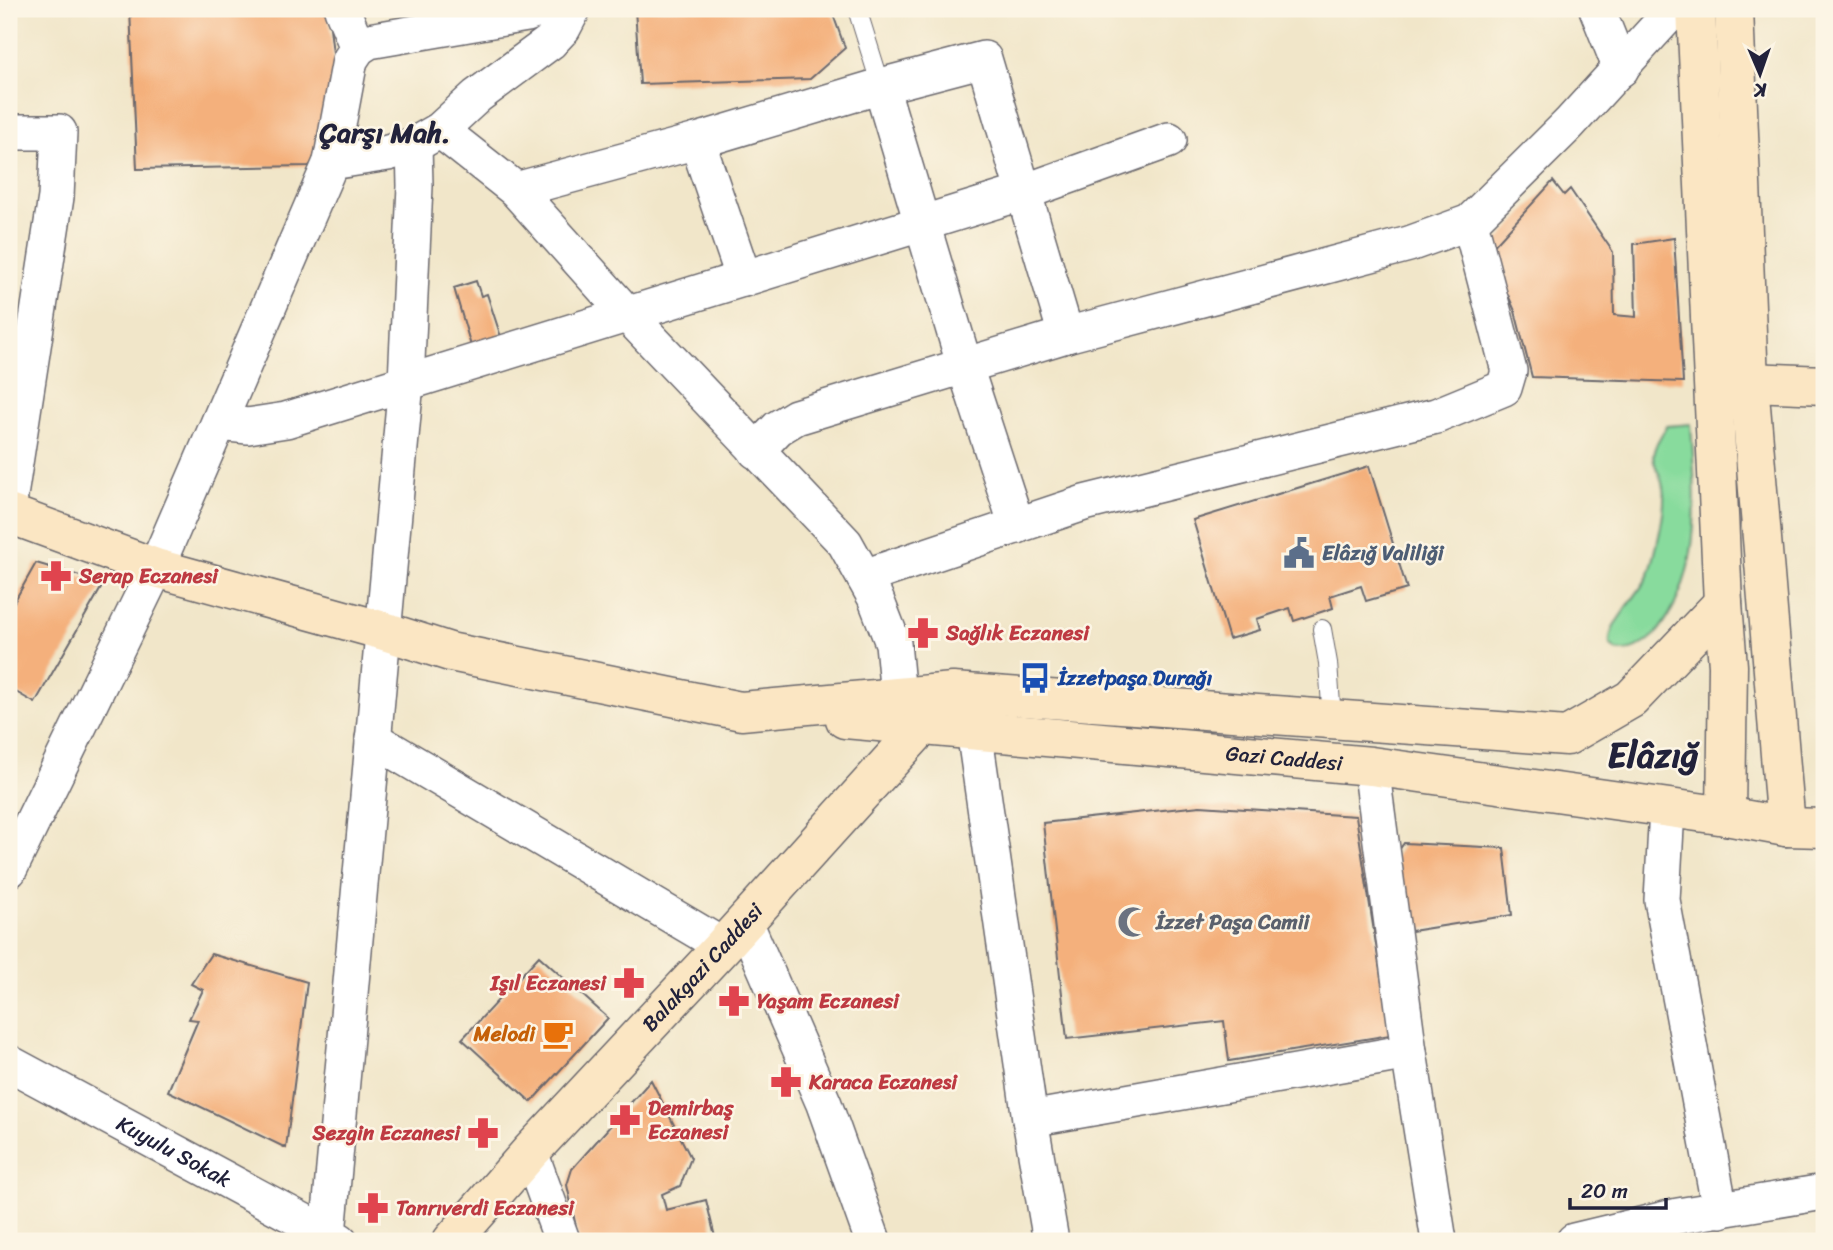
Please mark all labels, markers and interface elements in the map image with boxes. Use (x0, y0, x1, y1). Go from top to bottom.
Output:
north arrow (1724, 38, 1794, 108)
text: K (1753, 74, 1768, 107)
district label: Çarşı Mah. (319, 108, 450, 157)
place label: Elâzığ Valiliği (1322, 534, 1445, 572)
public building icon: Elâzığ Valiliği (1282, 536, 1316, 570)
place label: Serap Eczanesi (78, 557, 219, 595)
pharmacy icon: Serap Eczanesi (39, 559, 73, 593)
place label: Sağlık Eczanesi (945, 614, 1090, 652)
pharmacy icon: Sağlık Eczanesi (906, 616, 940, 650)
place label: İzzetpaşa Durağı (1057, 659, 1212, 697)
bus stop icon: İzzetpaşa Durağı (1018, 661, 1052, 695)
district label: Elâzığ (1608, 724, 1701, 786)
street label: Gazi Caddesi (1224, 734, 1345, 782)
street label: Balakgazi Caddesi (632, 893, 773, 1041)
place label: İzzet Paşa Camii (1155, 903, 1311, 941)
mosque icon: İzzet Paşa Camii (1116, 905, 1150, 939)
place label: Işıl Eczanesi (490, 964, 607, 1002)
pharmacy icon: Işıl Eczanesi (612, 966, 646, 1000)
place label: Yaşam Eczanesi (757, 982, 900, 1020)
pharmacy icon: Yaşam Eczanesi (717, 984, 751, 1018)
place label: Melodi (473, 1015, 536, 1053)
cafe icon: Melodi (541, 1017, 575, 1051)
place label: Karaca Eczanesi (808, 1063, 958, 1101)
pharmacy icon: Karaca Eczanesi (769, 1065, 803, 1099)
place label: Demirbaş Eczanesi (648, 1089, 735, 1151)
pharmacy icon: Demirbaş Eczanesi (608, 1103, 642, 1137)
street label: Kuyulu Sokak (109, 1105, 239, 1198)
place label: Sezgin Eczanesi (311, 1114, 461, 1152)
pharmacy icon: Sezgin Eczanesi (466, 1116, 500, 1150)
scale bar (1570, 1166, 1667, 1210)
text: 20 m (1581, 1172, 1628, 1210)
place label: Tanrıverdi Eczanesi (396, 1189, 575, 1227)
pharmacy icon: Tanrıverdi Eczanesi (356, 1191, 390, 1225)

